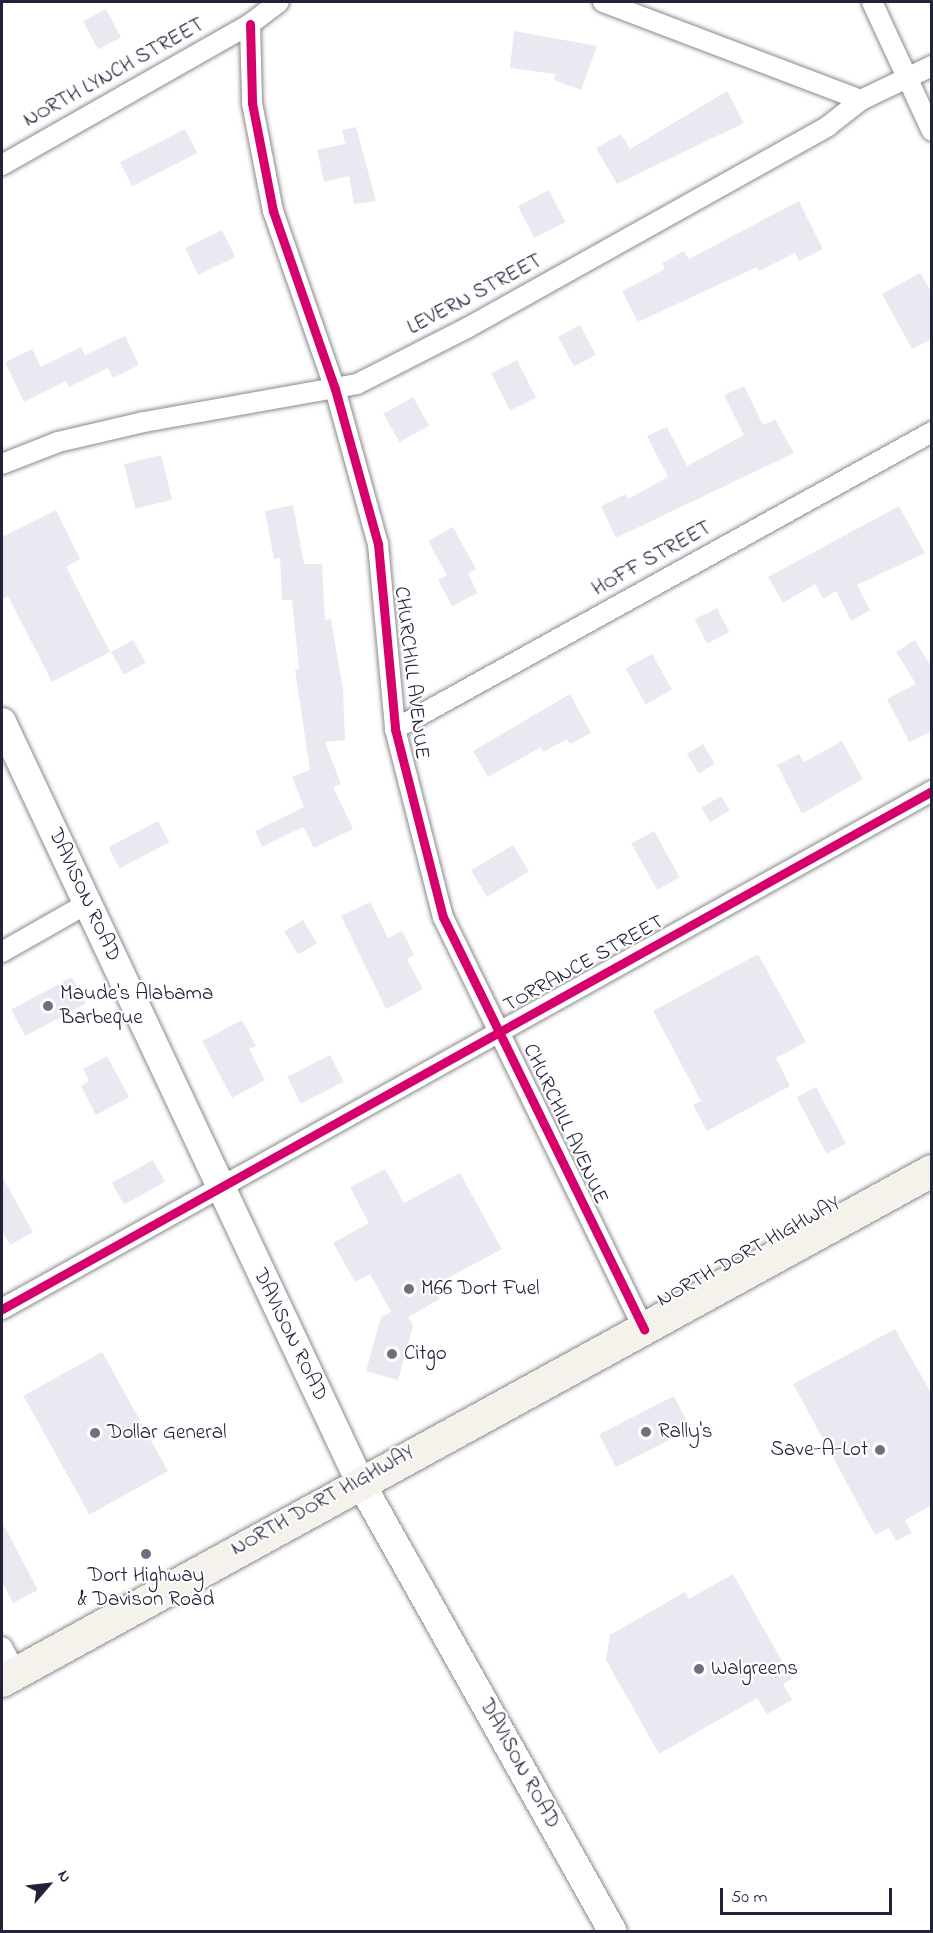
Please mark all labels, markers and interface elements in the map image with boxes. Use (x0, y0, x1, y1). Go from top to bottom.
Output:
street label: NORTH LYNCH STREET (19, 13, 209, 133)
street label: LEVERN STREET (403, 249, 547, 341)
street label: HOFF STREET (588, 516, 716, 602)
street label: CHURCHILL AVENUE (388, 585, 434, 761)
street label: DAVISON ROAD (42, 824, 126, 966)
street label: TORRANCE STREET (500, 910, 668, 1018)
place label: Maude's Alabama Barbeque (60, 981, 213, 1031)
marker: Maude's Alabama Barbeque (41, 999, 55, 1013)
street label: CHURCHILL AVENUE (517, 1040, 613, 1208)
street label: NORTH DORT HIGHWAY (653, 1191, 845, 1313)
street label: DAVISON ROAD (247, 1265, 333, 1405)
place label: M66 Dort Fuel (421, 1276, 540, 1302)
marker: M66 Dort Fuel (402, 1282, 416, 1296)
place label: Citgo (404, 1341, 447, 1367)
marker: Citgo (385, 1347, 399, 1361)
place label: Rally's (658, 1419, 713, 1445)
place label: Dollar General (107, 1420, 227, 1446)
marker: Rally's (639, 1425, 653, 1439)
marker: Dollar General (88, 1426, 102, 1440)
place label: Save-A-Lot (771, 1437, 868, 1463)
street label: NORTH DORT HIGHWAY (227, 1440, 419, 1562)
marker: Save-A-Lot (873, 1443, 887, 1457)
marker: Dort Highway & Davison Road (139, 1547, 153, 1561)
place label: Dort Highway & Davison Road (78, 1563, 214, 1613)
place label: Walgreens (711, 1656, 798, 1682)
marker: Walgreens (692, 1662, 706, 1676)
street label: DAVISON ROAD (473, 1695, 565, 1833)
north arrow (18, 1855, 78, 1915)
text: N (51, 1866, 77, 1887)
scale bar (723, 1876, 896, 1914)
text: 50 m (731, 1885, 768, 1911)

